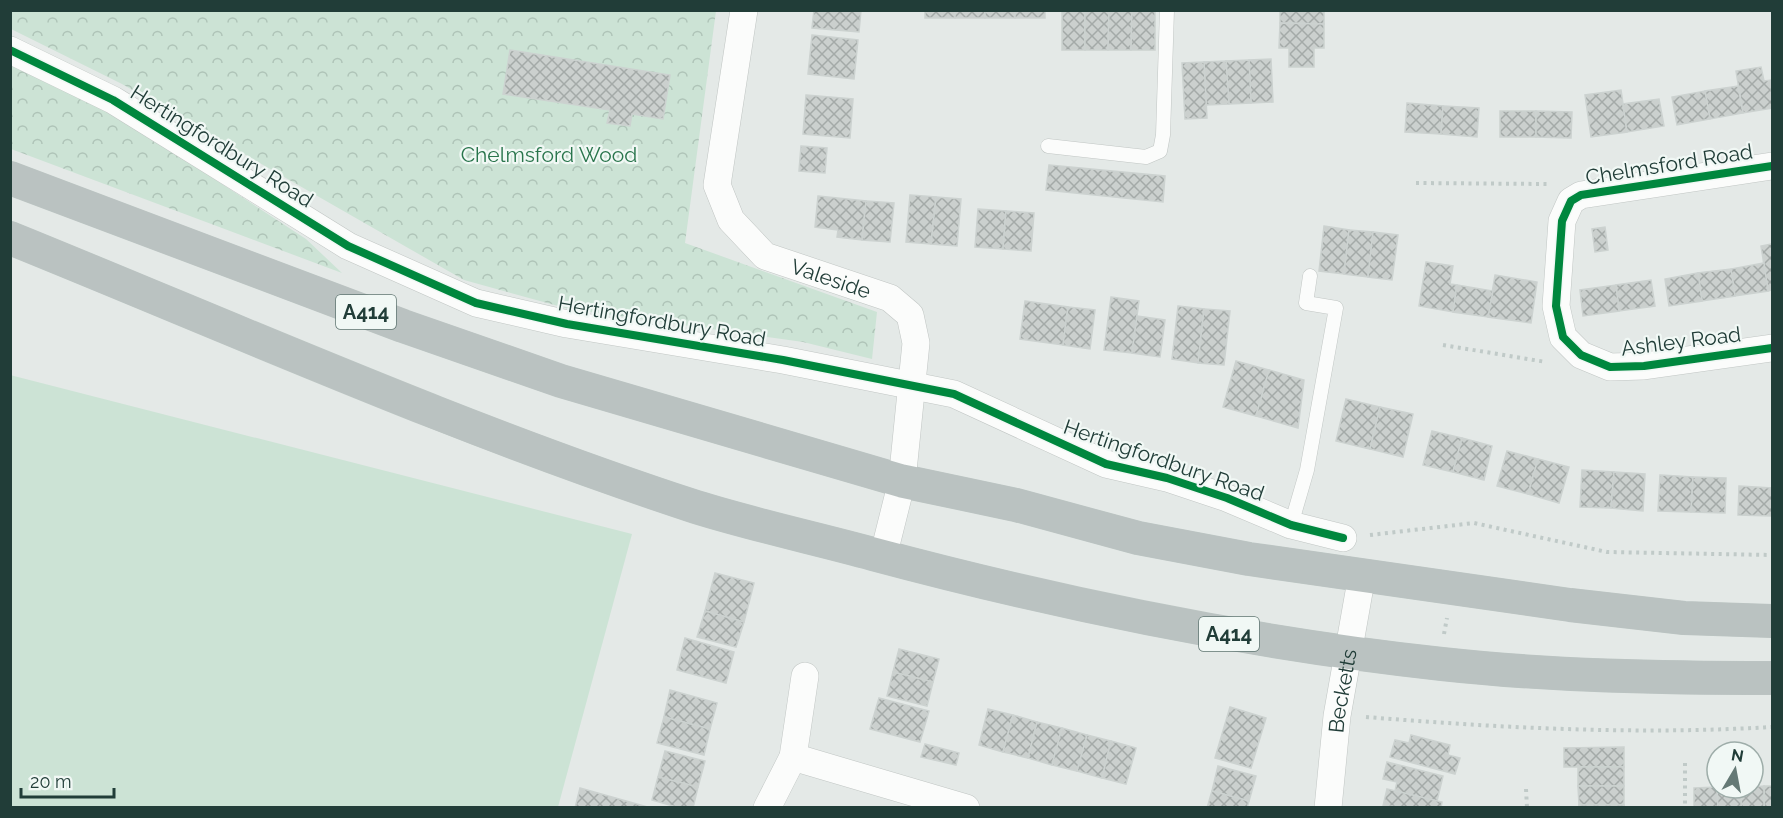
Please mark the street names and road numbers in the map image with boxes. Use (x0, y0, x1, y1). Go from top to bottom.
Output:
street label: Hertingfordbury Road (126, 80, 318, 212)
street label: Chelmsford Road (1584, 138, 1754, 190)
street label: Valeside (788, 253, 874, 303)
street label: Hertingfordbury Road (556, 290, 768, 352)
road number: A414 (336, 295, 396, 329)
street label: Ashley Road (1620, 321, 1742, 361)
street label: Hertingfordbury Road (1060, 414, 1268, 506)
road number: A414 (1199, 617, 1259, 651)
street label: Becketts (1323, 647, 1361, 734)

